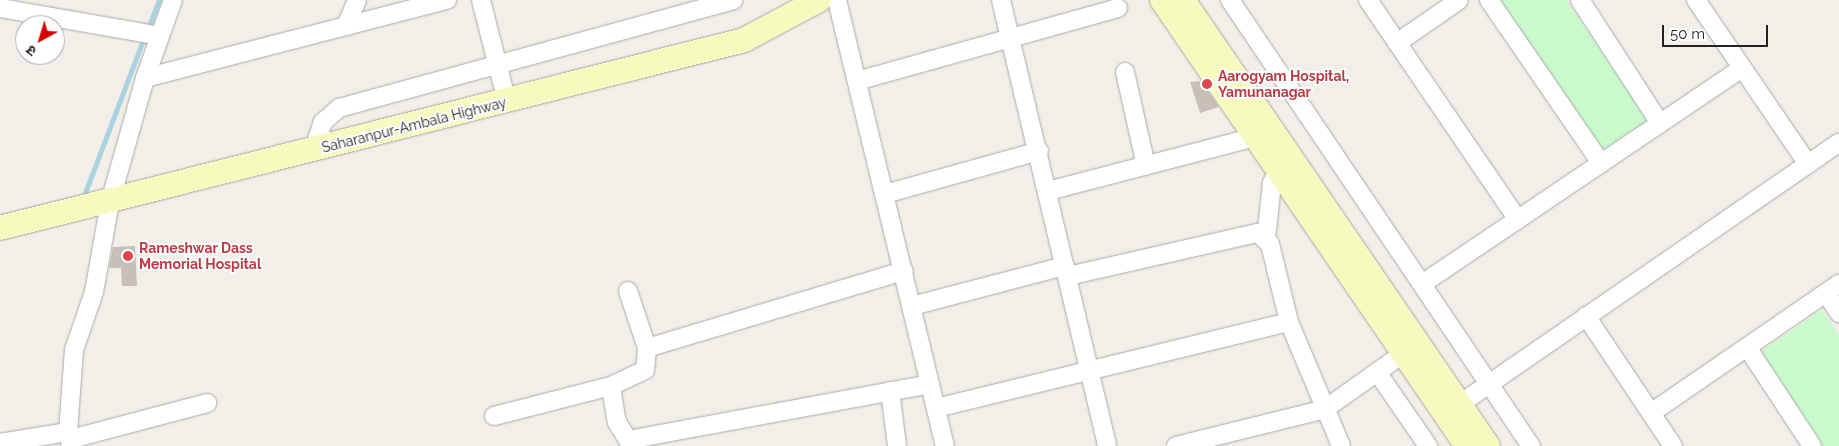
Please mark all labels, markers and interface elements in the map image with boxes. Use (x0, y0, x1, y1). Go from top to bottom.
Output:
north arrow (15, 15, 65, 65)
scale bar (1664, 15, 1770, 47)
text: 50 m (1670, 25, 1705, 43)
text: उ (23, 42, 39, 60)
place label: Aarogyam Hospital, Yamunanagar (1218, 68, 1349, 100)
marker: Aarogyam Hospital, Yamunanagar (1200, 77, 1214, 91)
street label: Saharanpur-Ambala Highway (320, 94, 508, 156)
place label: Rameshwar Dass Memorial Hospital (139, 240, 262, 272)
marker: Rameshwar Dass Memorial Hospital (121, 249, 135, 263)

